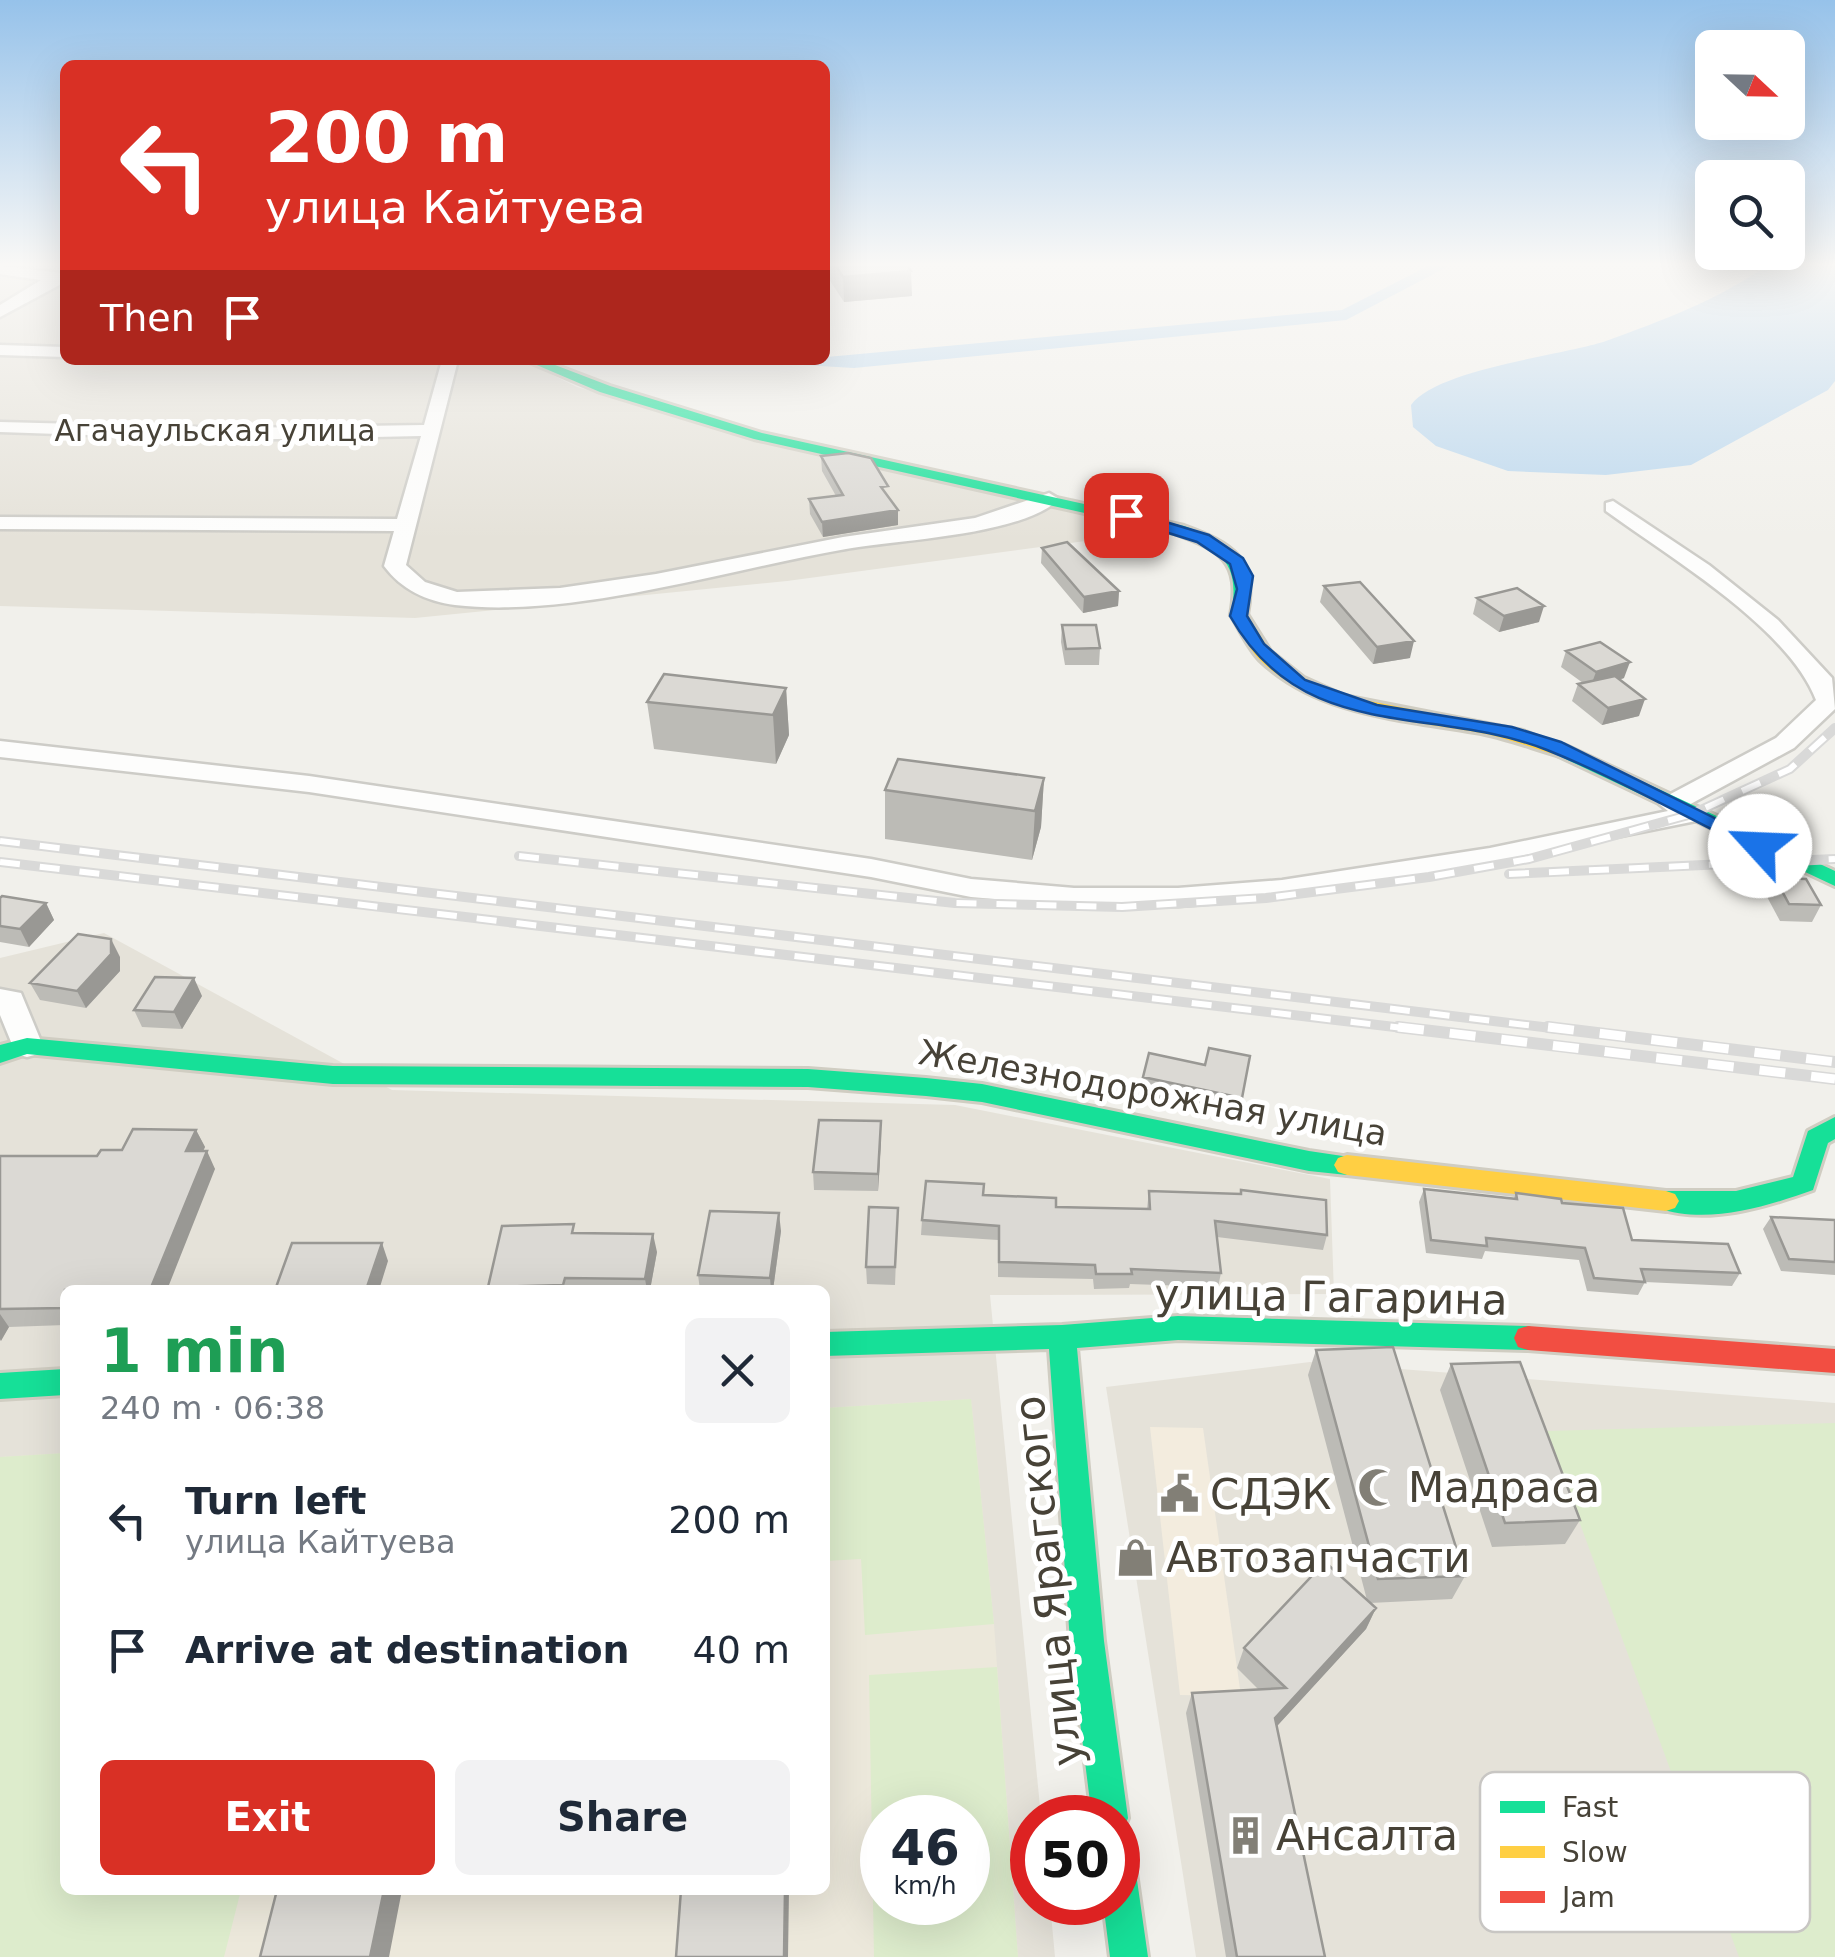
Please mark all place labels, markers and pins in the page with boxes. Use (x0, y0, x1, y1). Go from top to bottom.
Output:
pin (1084, 473, 1169, 558)
place label: Мадраса (1408, 1463, 1600, 1512)
mosque icon: Мадраса (1357, 1466, 1399, 1508)
place label: СДЭК (1210, 1470, 1331, 1519)
public building icon: СДЭК (1159, 1473, 1201, 1515)
place label: Автозапчасти (1166, 1533, 1471, 1582)
shop icon: Автозапчасти (1115, 1536, 1157, 1578)
place label: Ансалта (1276, 1811, 1458, 1860)
building icon: Ансалта (1225, 1814, 1267, 1856)

